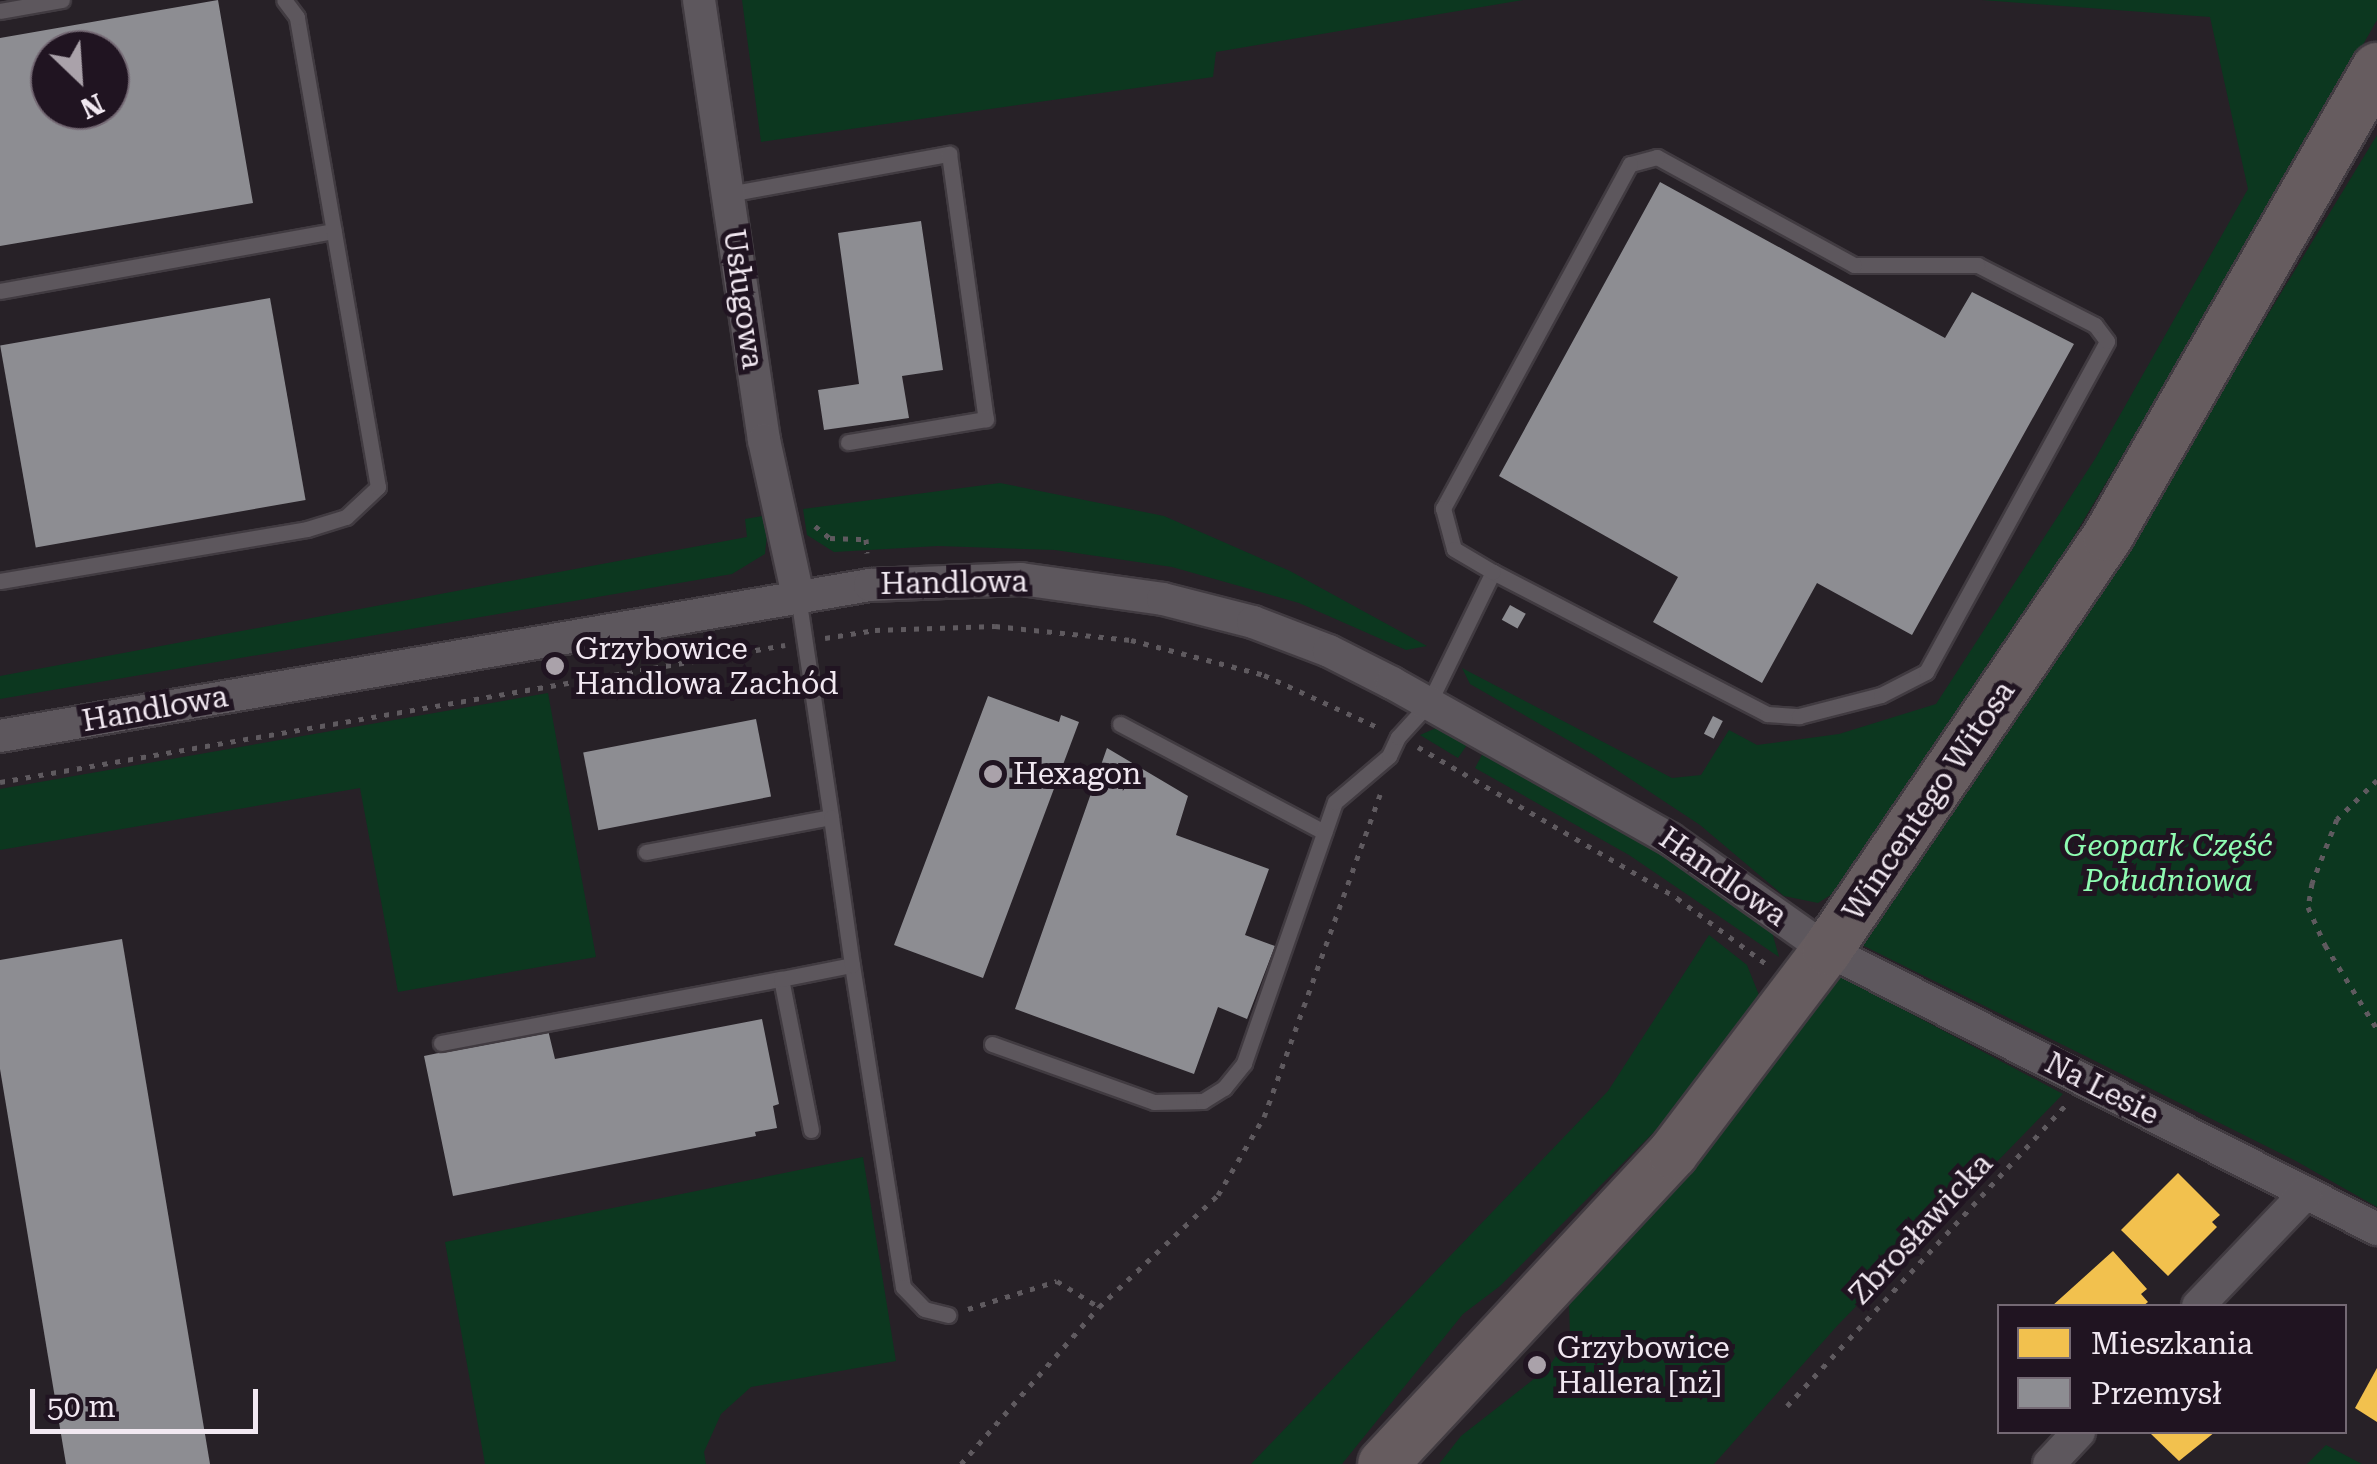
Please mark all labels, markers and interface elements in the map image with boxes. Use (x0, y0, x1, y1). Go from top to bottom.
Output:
north arrow (30, 30, 130, 130)
text: N (75, 86, 109, 125)
street label: Usługowa (715, 227, 771, 371)
street label: Handlowa (880, 564, 1028, 602)
place label: Grzybowice Handlowa Zachód (575, 631, 839, 702)
marker: Grzybowice Handlowa Zachód (544, 655, 566, 677)
street label: Wincentego Witosa (1835, 674, 2023, 928)
street label: Handlowa (79, 678, 231, 740)
place label: Hexagon (1013, 756, 1141, 792)
marker: Hexagon (982, 763, 1004, 785)
street label: Handlowa (1652, 820, 1794, 934)
park label: Geopark Część Południowa (2064, 828, 2272, 898)
street label: Na Lesie (2039, 1045, 2165, 1133)
street label: Zbrosławicka (1842, 1146, 2000, 1312)
legend (1997, 1304, 2347, 1434)
text: Mieszkania (2091, 1326, 2253, 1361)
place label: Grzybowice Hallera [nż] (1557, 1330, 1730, 1400)
marker: Grzybowice Hallera [nż] (1526, 1354, 1548, 1376)
scale bar (35, 1369, 262, 1431)
text: Przemysł (2091, 1376, 2222, 1411)
text: 50 m (47, 1389, 116, 1424)

